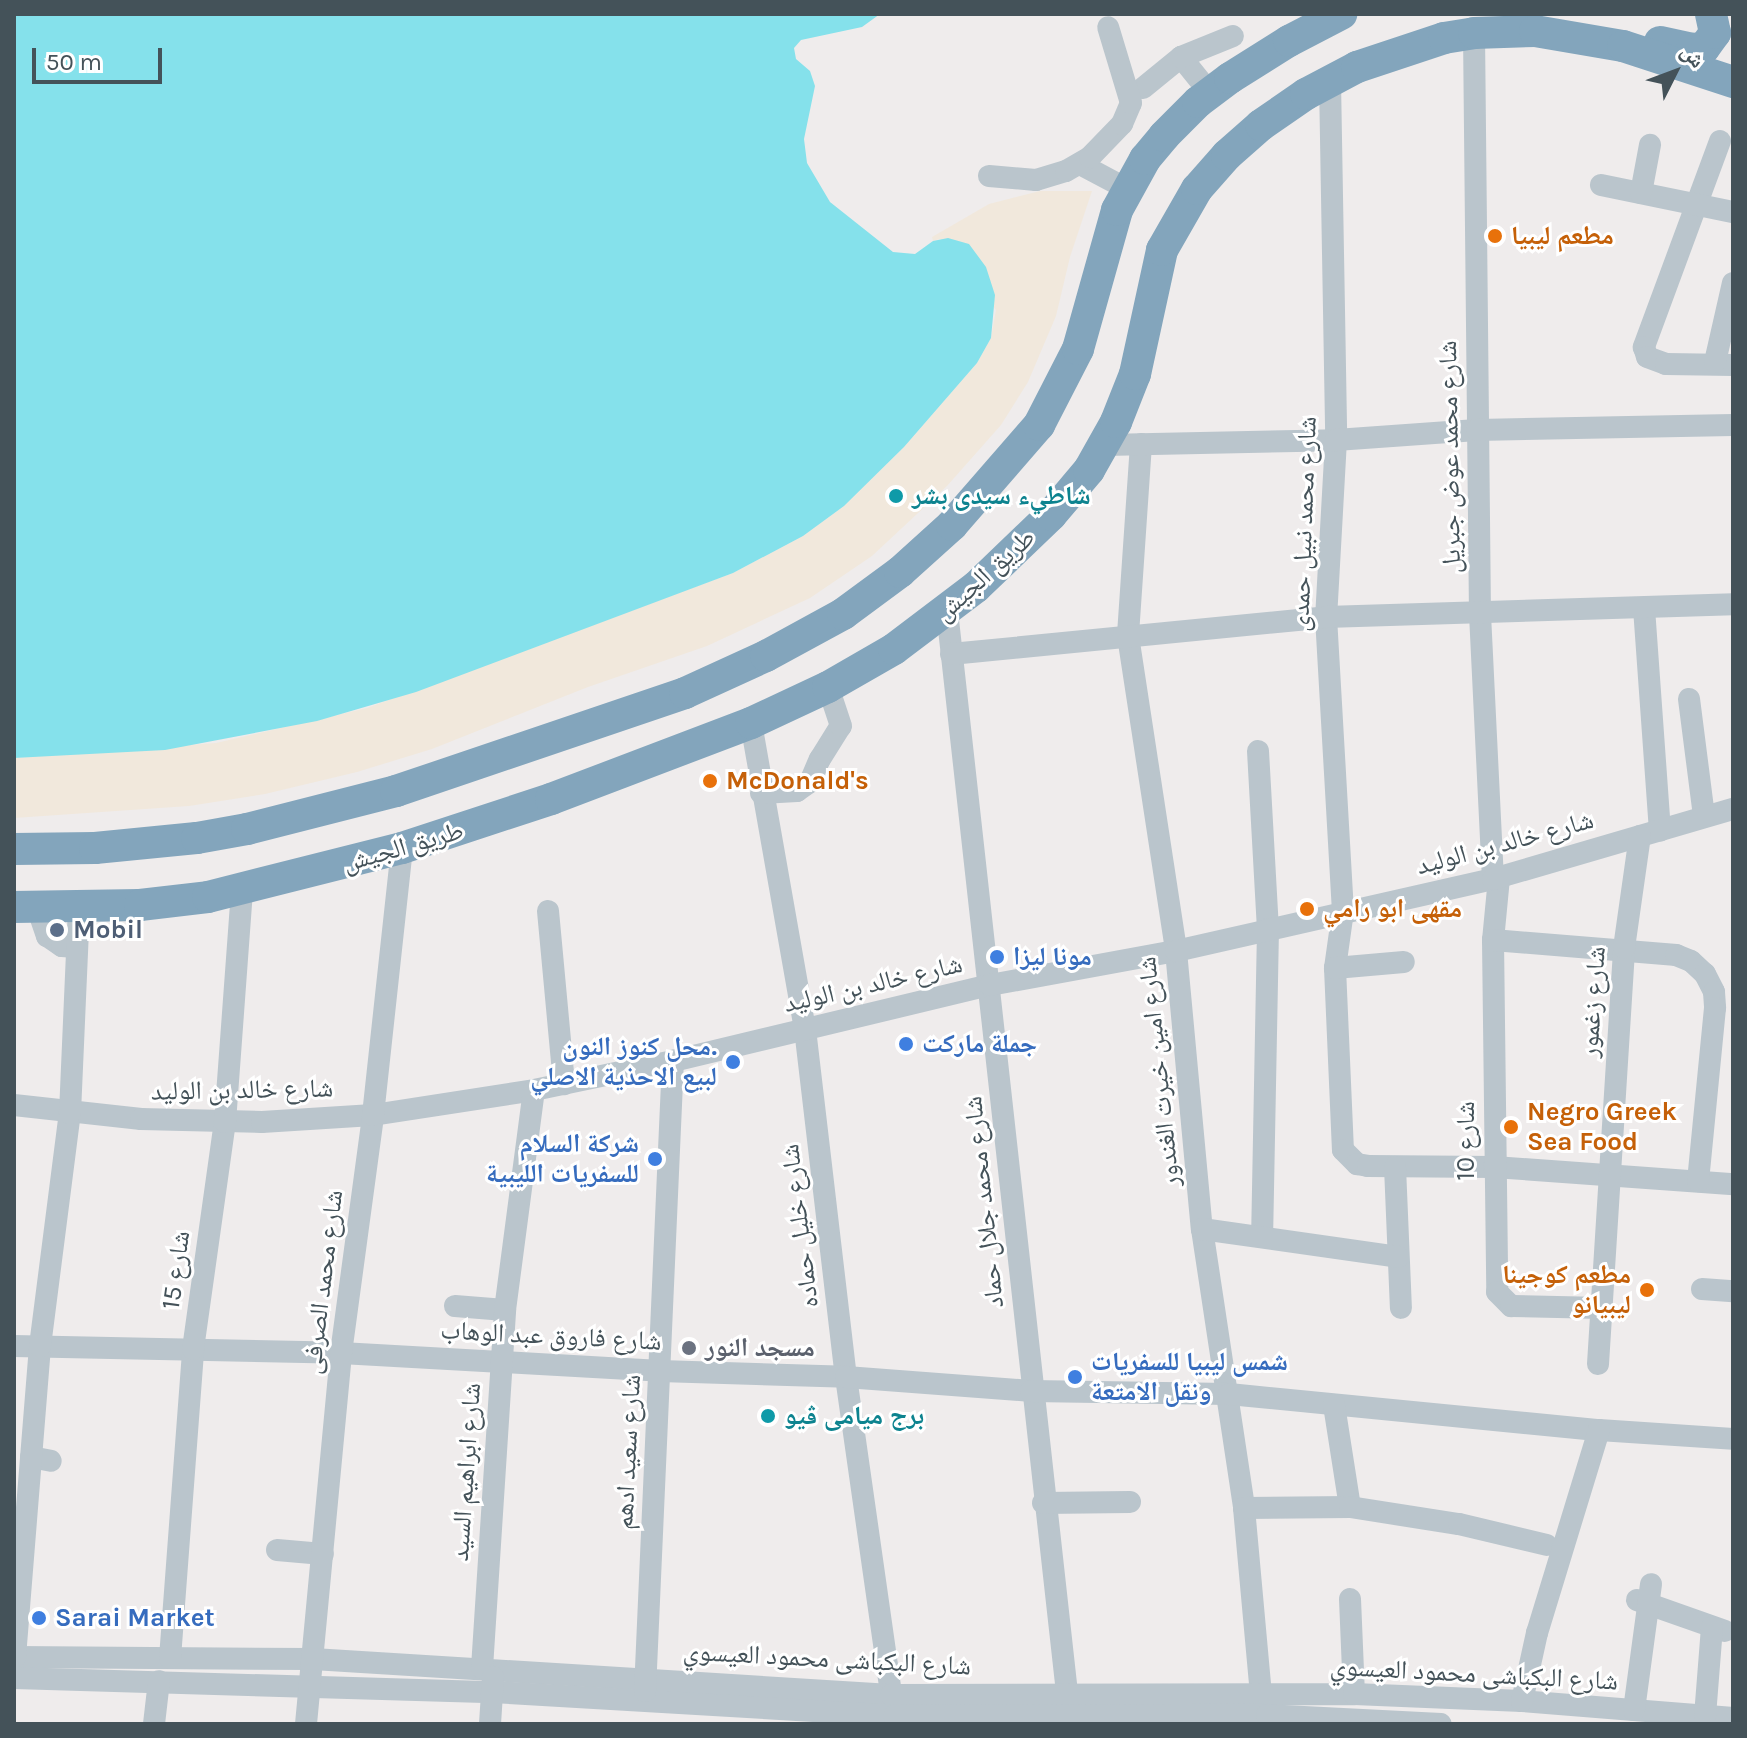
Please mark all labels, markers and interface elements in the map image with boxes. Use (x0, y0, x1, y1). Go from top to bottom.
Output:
scale bar (36, 32, 166, 82)
north arrow (1635, 32, 1715, 112)
text: ش (1675, 39, 1710, 73)
text: 50 m (46, 48, 102, 76)
place label: مطعم ليبيا (1511, 220, 1614, 252)
marker: مطعم ليبيا (1486, 227, 1504, 245)
street label: شارع محمد عوض جبريل (1432, 340, 1468, 574)
street label: شارع محمد نبيل حمدى (1285, 416, 1323, 632)
place label: شاطيء سيدى بشر (912, 480, 1091, 512)
marker: شاطيء سيدى بشر (887, 487, 905, 505)
street label: طريق الجيش (928, 522, 1042, 628)
place label: McDonald's (726, 765, 869, 797)
marker: McDonald's (701, 772, 719, 790)
street label: شارع خالد بن الوليد (1413, 804, 1597, 882)
street label: طريق الجيش (339, 815, 467, 879)
place label: مقهى ابو رامي (1323, 893, 1462, 925)
marker: مقهى ابو رامي (1298, 900, 1316, 918)
place label: Mobil (73, 914, 143, 946)
marker: Mobil (48, 921, 66, 939)
place label: مونا ليزا (1013, 941, 1092, 973)
street label: شارع زغمور (1574, 945, 1612, 1059)
street label: شارع خالد بن الوليد (781, 948, 965, 1020)
marker: مونا ليزا (988, 948, 1006, 966)
street label: شارع امين خيرت الغندور (1131, 955, 1187, 1189)
place label: جملة ماركت (922, 1028, 1037, 1060)
place label: محل كنوز النون. لبيع الاحذية الاصلي (530, 1031, 717, 1092)
marker: جملة ماركت (897, 1035, 915, 1053)
marker: محل كنوز النون. لبيع الاحذية الاصلي (724, 1053, 742, 1071)
street label: شارع خالد بن الوليد (151, 1073, 333, 1107)
street label: شارع محمد جلال حماد (957, 1095, 1011, 1309)
place label: Negro Greek Sea Food (1527, 1096, 1677, 1158)
street label: شارع 10 (1450, 1101, 1482, 1181)
marker: Negro Greek Sea Food (1502, 1118, 1520, 1136)
place label: شركة السلام للسفريات الليبية (486, 1128, 639, 1190)
street label: شارع خليل حماده (774, 1142, 826, 1310)
marker: شركة السلام للسفريات الليبية (646, 1150, 664, 1168)
street label: شارع محمد الصرفى (296, 1188, 350, 1376)
street label: شارع 15 (155, 1229, 197, 1311)
place label: مطعم كوجينا ليبيانو (1502, 1259, 1631, 1320)
marker: مطعم كوجينا ليبيانو (1638, 1281, 1656, 1299)
street label: شارع فاروق عبد الوهاب (440, 1315, 662, 1357)
place label: مسجد النور (705, 1332, 815, 1364)
marker: مسجد النور (680, 1339, 698, 1357)
place label: شمس ليبيا للسفريات ونقل الامتعة (1091, 1346, 1288, 1408)
marker: شمس ليبيا للسفريات ونقل الامتعة (1066, 1368, 1084, 1386)
street label: شارع سعيد ادهم (608, 1374, 648, 1530)
street label: شارع ابراهيم السيد (444, 1382, 488, 1562)
place label: برج ميامى ڤيو (784, 1400, 924, 1432)
marker: برج ميامى ڤيو (759, 1407, 777, 1425)
place label: Sarai Market (55, 1602, 215, 1634)
marker: Sarai Market (30, 1609, 48, 1627)
street label: شارع البكباشى محمود العيسوي (682, 1636, 972, 1682)
street label: شارع البكباشى محمود العيسوي (1329, 1651, 1619, 1697)

